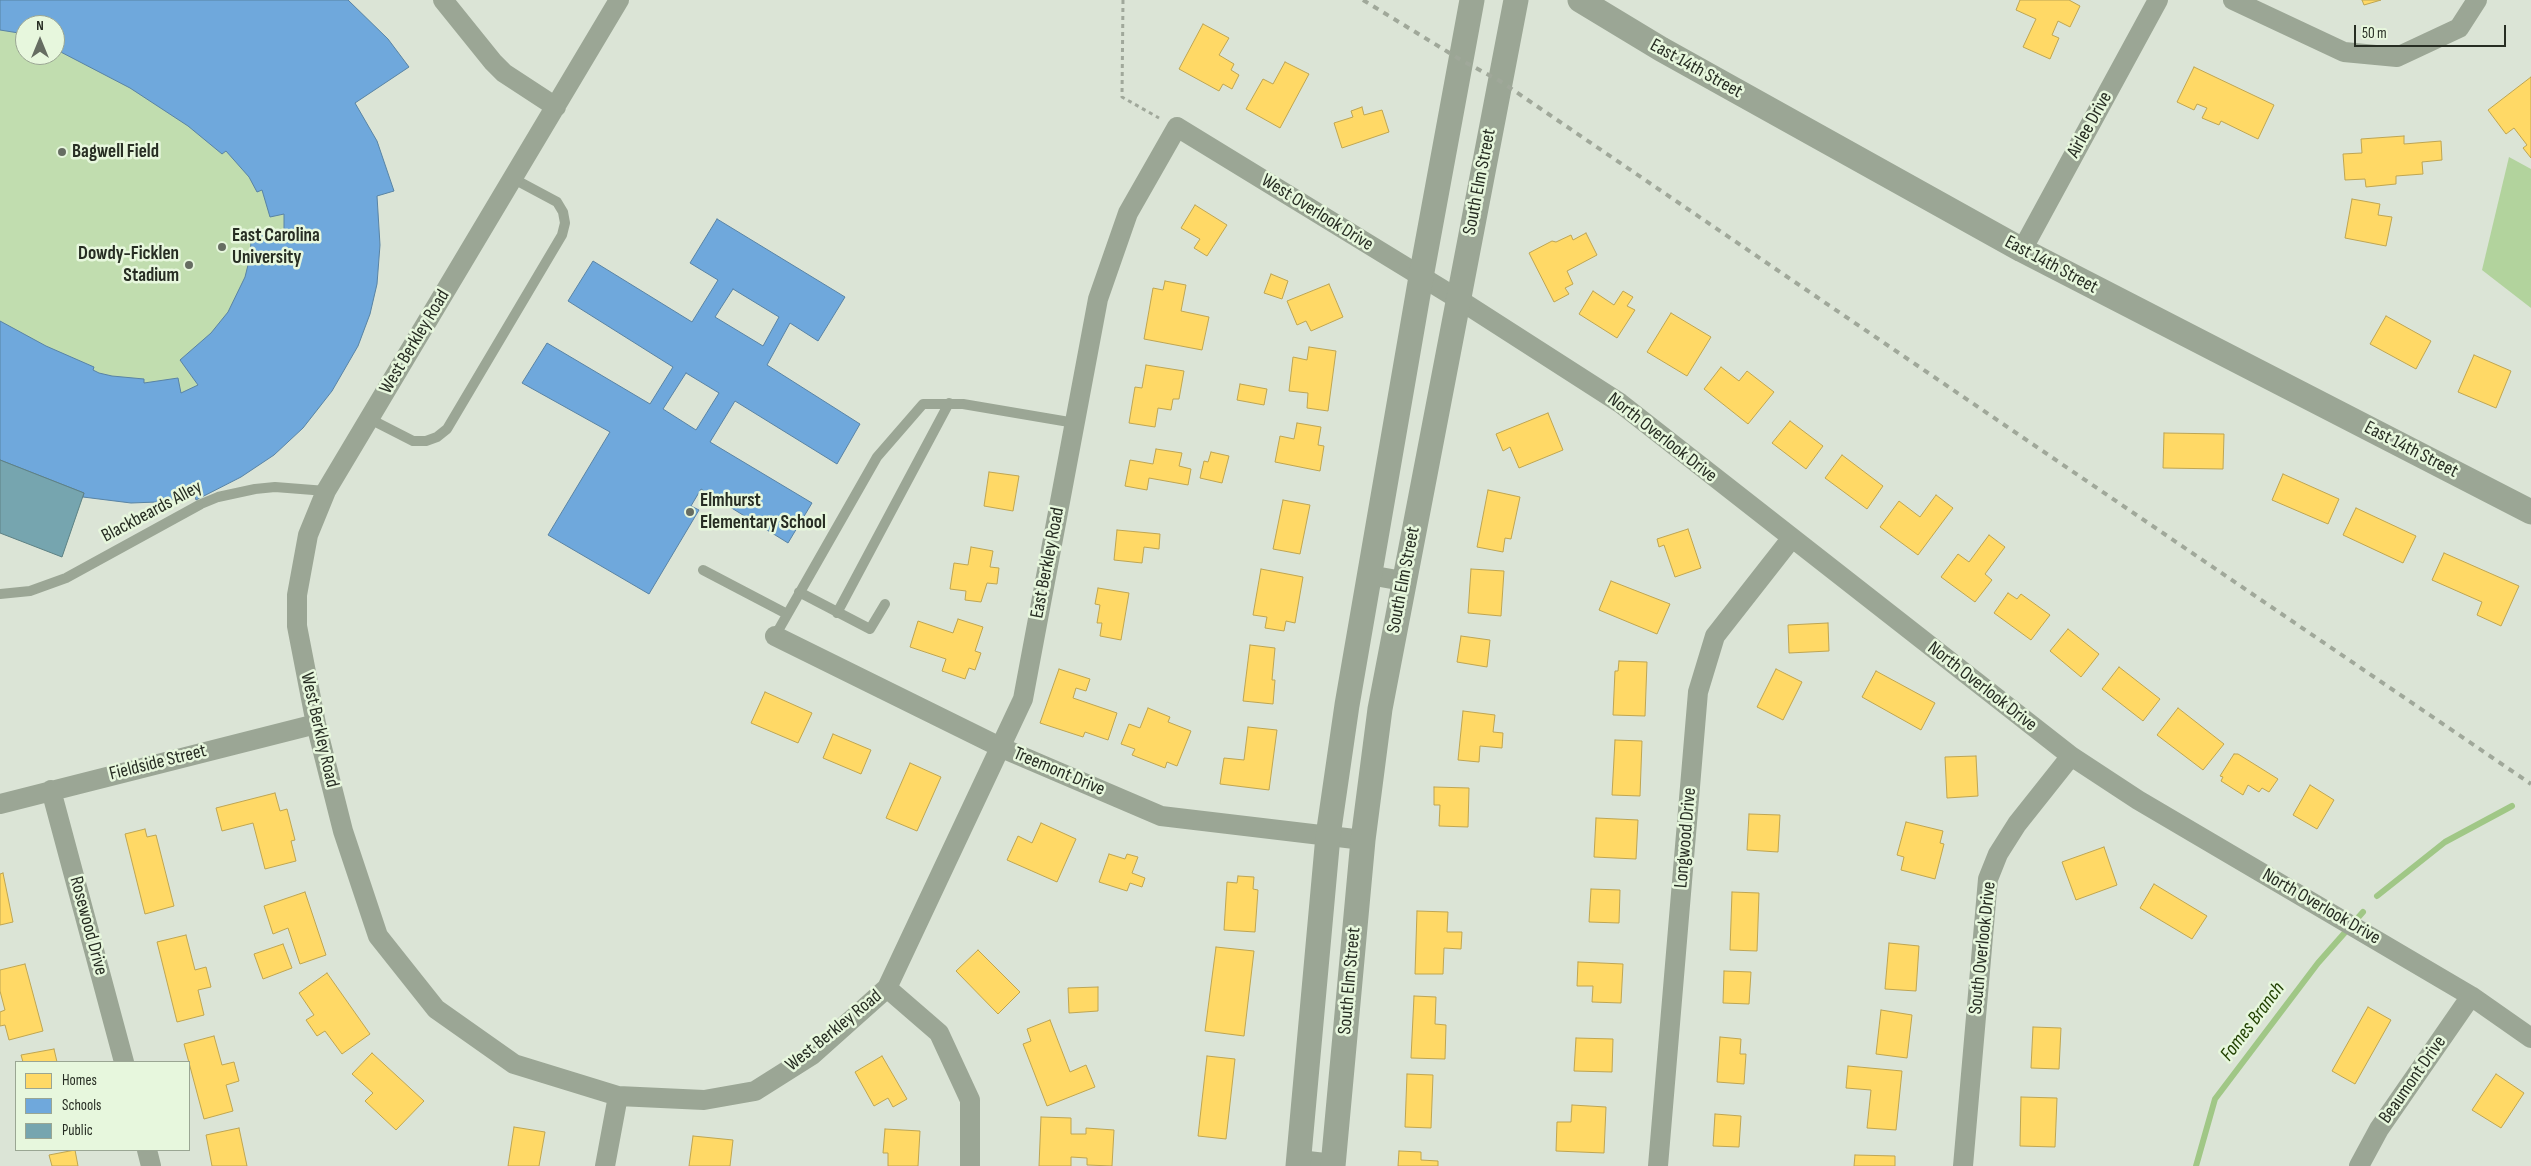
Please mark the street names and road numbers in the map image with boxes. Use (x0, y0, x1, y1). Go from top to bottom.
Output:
street label: East 14th Street (1646, 34, 1746, 104)
street label: Airlee Drive (2063, 88, 2117, 162)
street label: South Elm Street (1459, 127, 1501, 237)
street label: West Overlook Drive (1257, 169, 1377, 257)
street label: East 14th Street (2001, 231, 2101, 299)
street label: West Berkley Road (375, 286, 455, 398)
street label: North Overlook Drive (1603, 388, 1721, 488)
street label: East 14th Street (2360, 417, 2462, 483)
street label: Blackbeards Alley (98, 476, 206, 548)
street label: East Berkley Road (1026, 506, 1070, 620)
street label: South Elm Street (1383, 525, 1425, 635)
street label: North Overlook Drive (1923, 637, 2041, 737)
street label: West Berkley Road (295, 670, 343, 790)
street label: Fieldside Street (107, 740, 209, 786)
street label: Treemont Drive (1010, 743, 1108, 801)
street label: Longwood Drive (1670, 787, 1702, 889)
street label: North Overlook Drive (2258, 864, 2384, 950)
street label: Rosewood Drive (64, 874, 112, 978)
street label: South Overlook Drive (1965, 881, 2001, 1015)
street label: South Elm Street (1334, 926, 1366, 1036)
street label: West Berkley Road (781, 985, 887, 1077)
street label: Beaumont Drive (2374, 1032, 2452, 1128)

